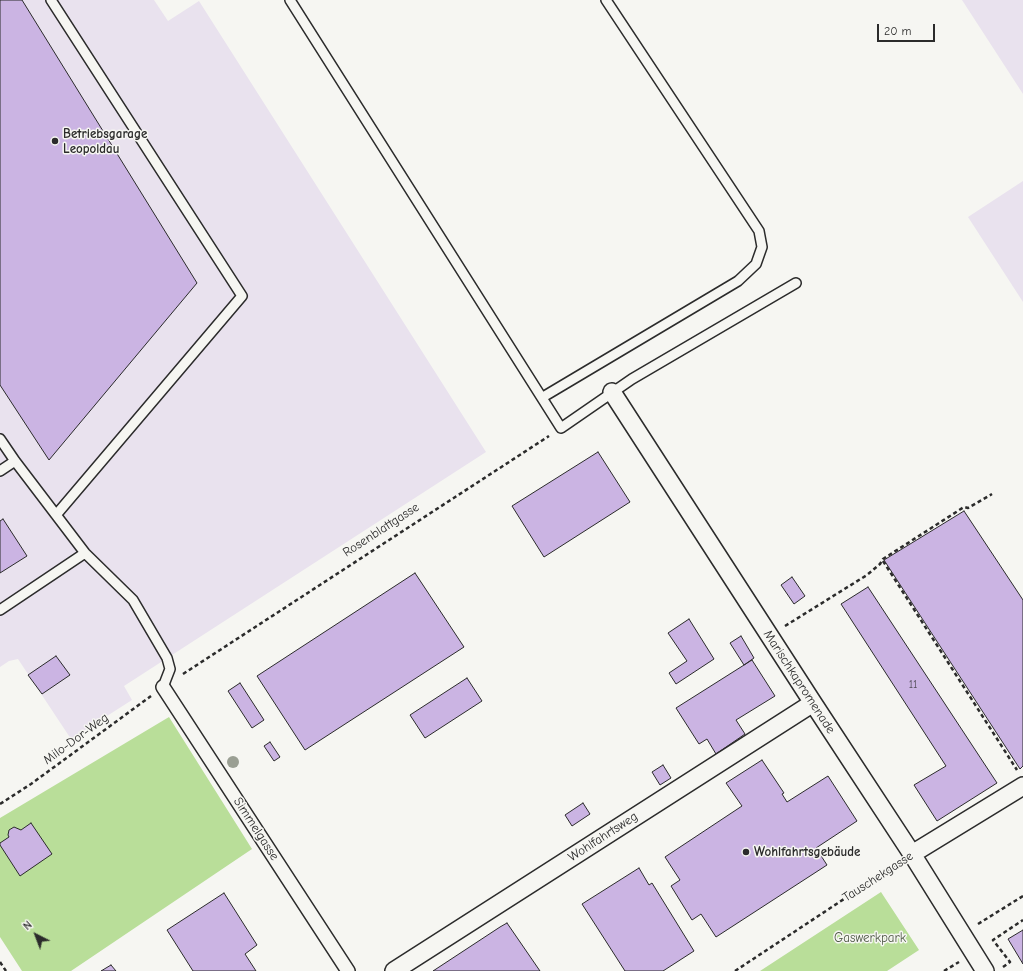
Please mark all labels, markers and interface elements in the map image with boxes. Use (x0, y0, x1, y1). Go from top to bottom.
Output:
scale bar (879, 16, 937, 42)
text: 20 m (884, 24, 912, 38)
place label: Betriebsgarage Leopoldau (63, 126, 147, 157)
marker: Betriebsgarage Leopoldau (50, 136, 60, 146)
street label: Rosenblattgasse (340, 500, 422, 560)
street label: Marischkapromenade (760, 627, 838, 737)
house number: 11 (909, 678, 917, 692)
street label: Milo-Dor-Weg (40, 710, 112, 768)
street label: Simmelgasse (230, 795, 282, 863)
street label: Wohlfahrtsweg (565, 809, 641, 865)
place label: Wohlfahrtsgebäude (754, 844, 860, 860)
marker: Wohlfahrtsgebäude (741, 847, 751, 857)
street label: Tauschekgasse (840, 848, 916, 906)
north arrow (16, 915, 56, 955)
text: N (21, 918, 35, 933)
park label: Gaswerkpark (834, 930, 906, 946)

